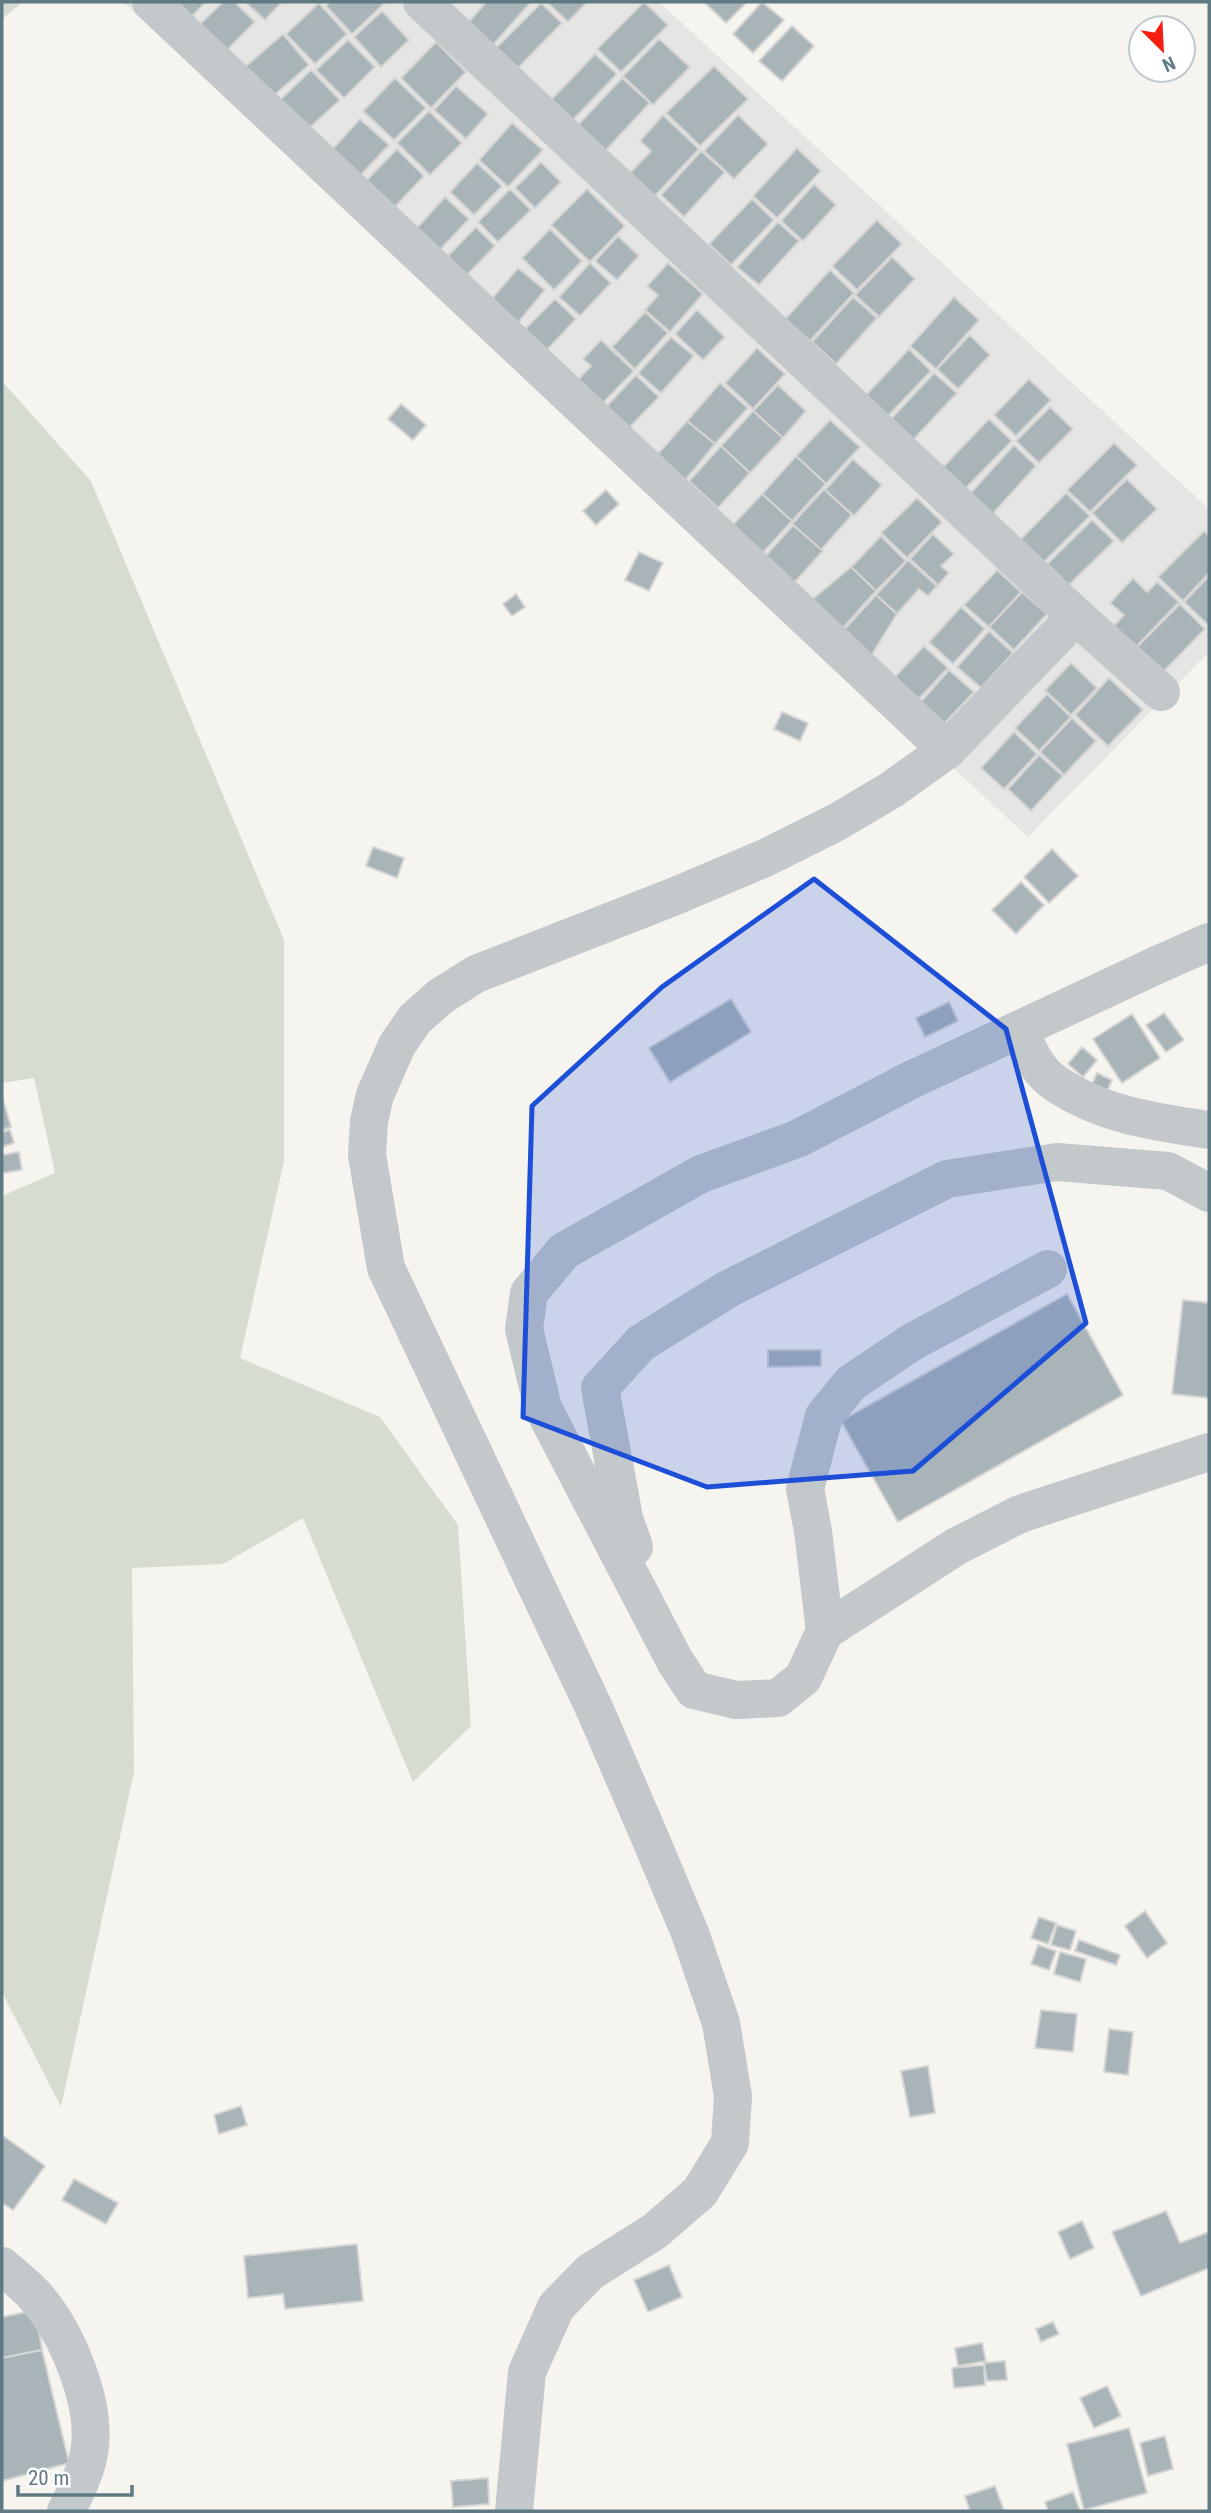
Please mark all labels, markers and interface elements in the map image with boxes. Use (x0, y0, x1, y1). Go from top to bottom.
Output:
north arrow (1127, 14, 1197, 84)
text: N (1159, 51, 1179, 77)
scale bar (18, 2454, 131, 2498)
text: 20 m (28, 2466, 69, 2490)

